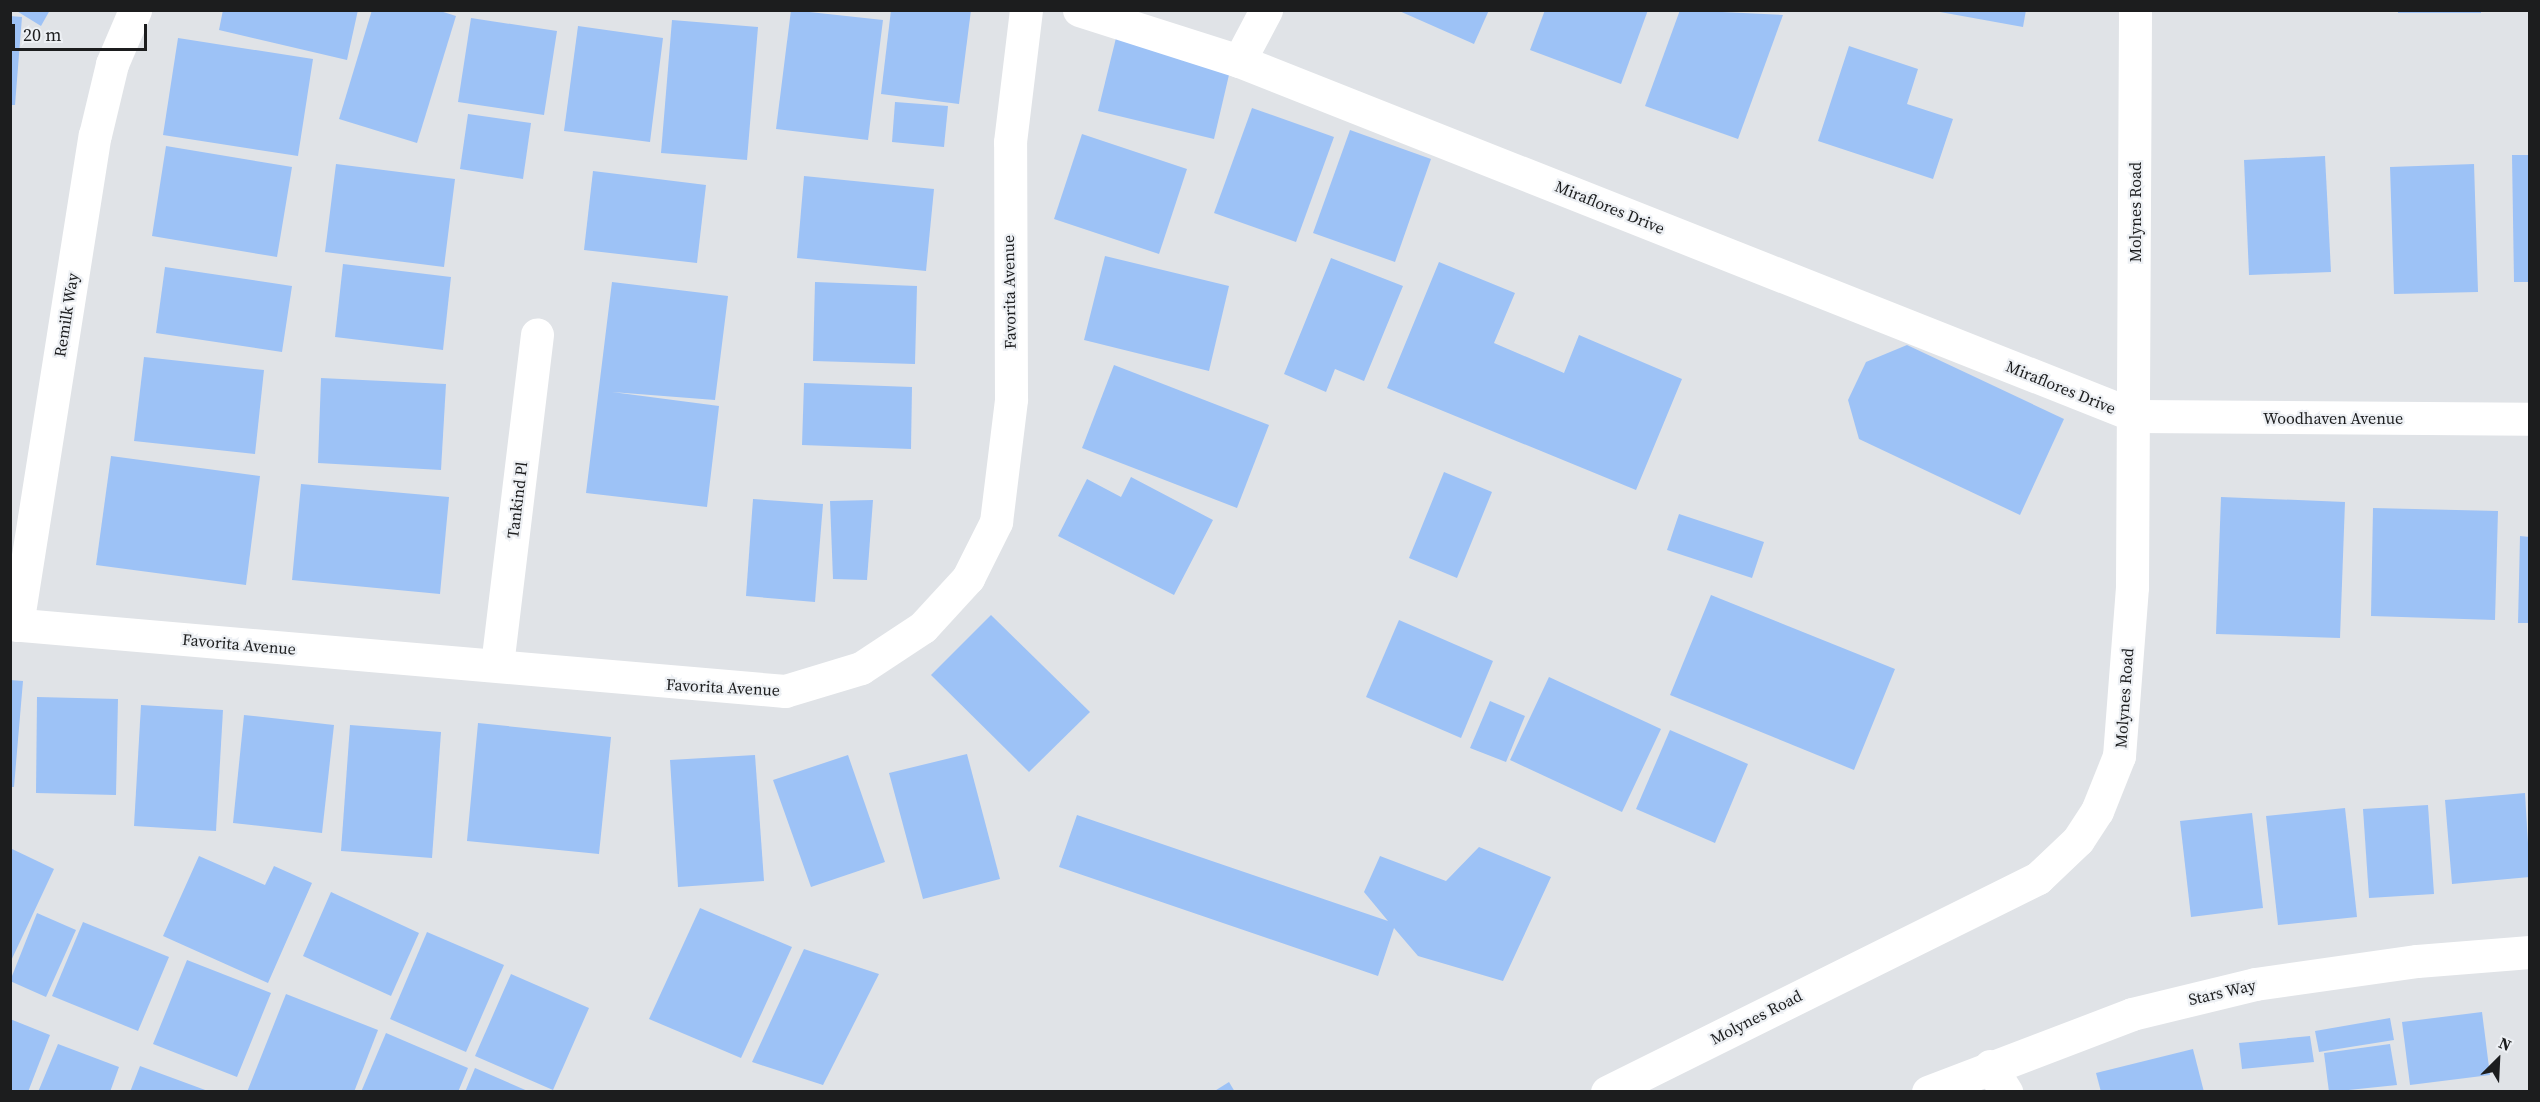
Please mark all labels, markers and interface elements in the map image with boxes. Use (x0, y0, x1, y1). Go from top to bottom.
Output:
scale bar (15, 12, 150, 50)
text: 20 m (23, 22, 61, 47)
street label: Molynes Road (2125, 162, 2145, 262)
street label: Miraflores Drive (1552, 176, 1668, 238)
street label: Favorita Avenue (998, 235, 1020, 349)
street label: Remilk Way (50, 271, 82, 359)
street label: Miraflores Drive (2003, 356, 2119, 418)
street label: Woodhaven Avenue (2263, 408, 2403, 428)
street label: Tankind Pl (503, 461, 531, 539)
street label: Favorita Avenue (181, 629, 297, 659)
street label: Molynes Road (2111, 647, 2137, 749)
street label: Favorita Avenue (666, 674, 780, 700)
street label: Stars Way (2186, 975, 2258, 1009)
street label: Molynes Road (1707, 986, 1805, 1048)
north arrow (2468, 1030, 2528, 1090)
text: N (2496, 1031, 2515, 1056)

